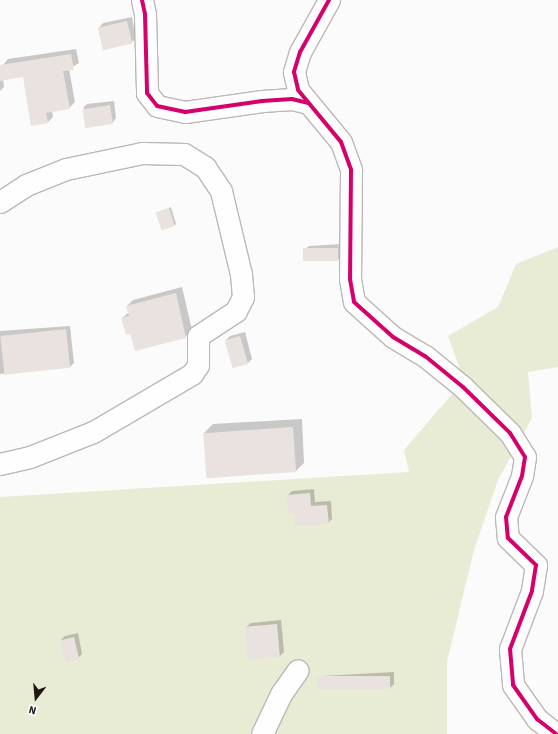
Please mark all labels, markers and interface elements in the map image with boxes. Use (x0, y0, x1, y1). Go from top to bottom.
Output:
north arrow (16, 678, 56, 718)
text: N (27, 702, 38, 718)

